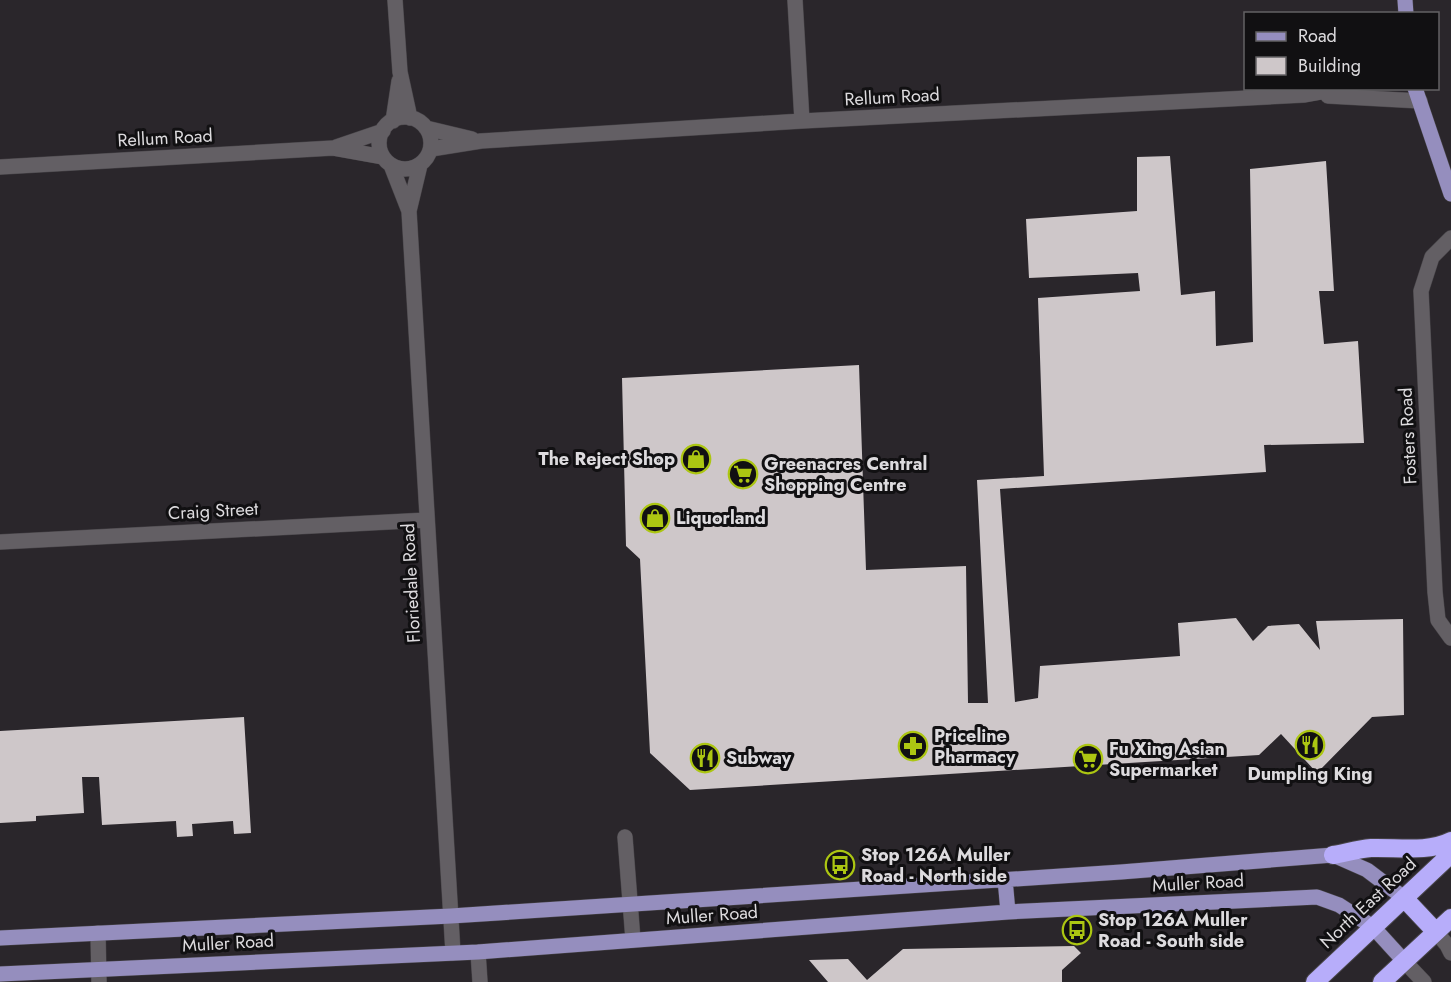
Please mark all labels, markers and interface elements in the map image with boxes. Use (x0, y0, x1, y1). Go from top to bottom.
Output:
legend (1244, 12, 1439, 90)
text: Road (1298, 23, 1337, 49)
text: Building (1298, 53, 1361, 79)
street label: Rellum Road (844, 82, 940, 112)
street label: Rellum Road (117, 123, 213, 153)
street label: Fosters Road (1392, 387, 1424, 485)
shop icon: The Reject Shop (680, 443, 712, 475)
place label: The Reject Shop (539, 446, 675, 472)
place label: Greenacres Central Shopping Centre (764, 451, 927, 498)
supermarket icon: Greenacres Central Shopping Centre (727, 458, 759, 490)
street label: Craig Street (167, 496, 260, 526)
shop icon: Liquorland (639, 502, 671, 534)
place label: Liquorland (676, 505, 766, 531)
street label: Floriedale Road (395, 523, 427, 643)
place label: Priceline Pharmacy (934, 723, 1016, 770)
restaurant icon: Dumpling King (1294, 729, 1326, 761)
pharmacy icon: Priceline Pharmacy (897, 730, 929, 762)
place label: Fu Xing Asian Supermarket (1109, 736, 1225, 783)
restaurant icon: Subway (689, 742, 721, 774)
supermarket icon: Fu Xing Asian Supermarket (1072, 743, 1104, 775)
place label: Subway (726, 745, 792, 771)
place label: Dumpling King (1248, 761, 1372, 787)
place label: Stop 126A Muller Road - North side (861, 842, 1011, 889)
bus stop icon: Stop 126A Muller Road - North side (824, 849, 856, 881)
street label: North East Road (1314, 851, 1422, 955)
street label: Muller Road (1151, 868, 1245, 898)
street label: Muller Road (665, 899, 759, 931)
place label: Stop 126A Muller Road - South side (1098, 907, 1248, 954)
bus stop icon: Stop 126A Muller Road - South side (1061, 914, 1093, 946)
street label: Muller Road (181, 928, 275, 958)

